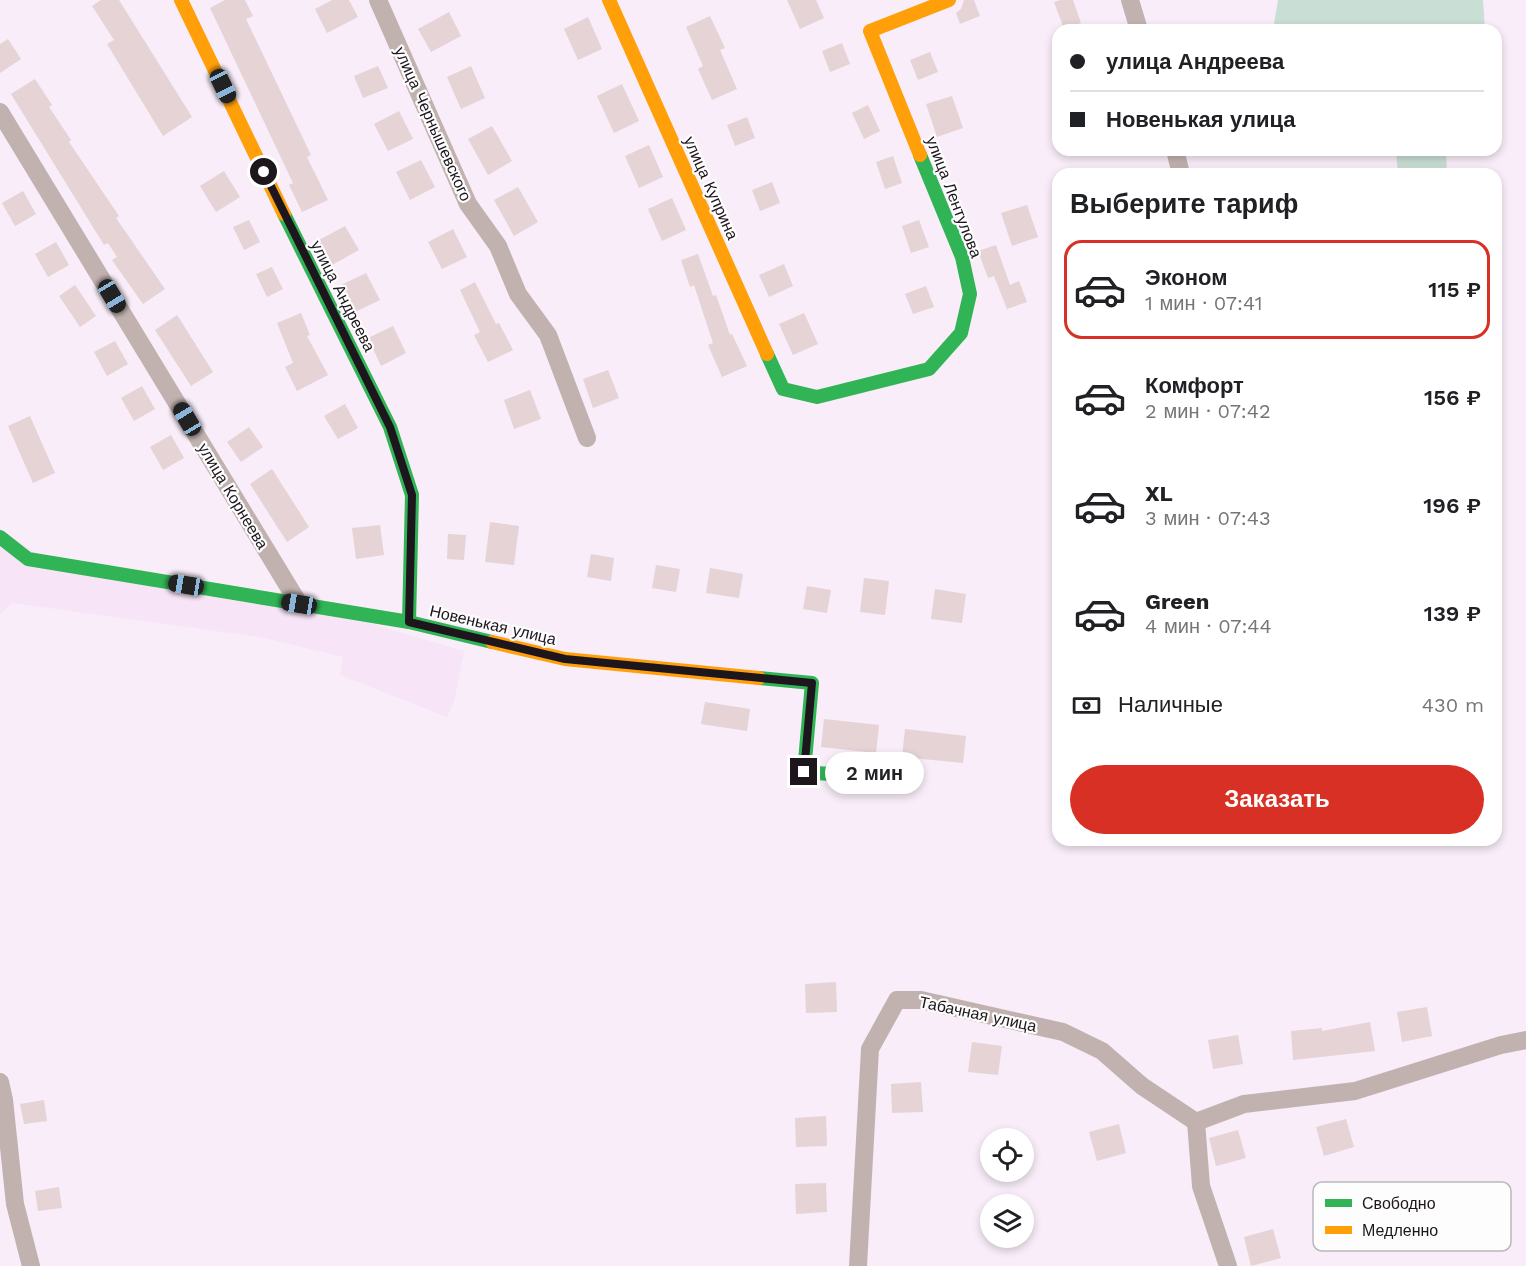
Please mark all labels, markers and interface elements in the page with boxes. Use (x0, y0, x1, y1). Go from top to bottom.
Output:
street label: улица Чернышевского (390, 44, 476, 204)
text: улица Андреева (1106, 49, 1284, 74)
car (207, 66, 239, 106)
text: Новенькая улица (1106, 107, 1295, 132)
street label: улица Куприна (680, 133, 742, 243)
street label: улица Лентулова (922, 134, 986, 260)
route start (250, 158, 277, 185)
text: Выберите тариф (1070, 188, 1298, 220)
street label: улица Андреева (307, 237, 379, 355)
icon: car (1073, 263, 1127, 317)
text: Эконом (1145, 265, 1228, 290)
car (95, 276, 129, 316)
text: 115 ₽ (1428, 277, 1481, 302)
text: 1 мин · 07:41 (1145, 291, 1263, 315)
icon: car (1073, 371, 1127, 425)
text: Комфорт (1145, 373, 1244, 398)
text: 156 ₽ (1424, 385, 1481, 410)
car (170, 399, 204, 439)
text: 2 мин · 07:42 (1145, 399, 1271, 423)
street label: улица Корнеева (194, 439, 272, 553)
icon: car (1073, 479, 1127, 533)
text: XL (1145, 481, 1173, 506)
text: 196 ₽ (1423, 493, 1481, 518)
text: 3 мин · 07:43 (1145, 506, 1271, 530)
car (167, 573, 205, 597)
icon: car (1073, 587, 1127, 641)
text: Green (1145, 589, 1209, 614)
car (280, 592, 318, 616)
street label: Новенькая улица (428, 601, 558, 649)
text: 139 ₽ (1424, 601, 1481, 626)
text: 4 мин · 07:44 (1145, 614, 1272, 638)
icon: cash (1070, 689, 1103, 722)
text: Наличные (1118, 692, 1223, 717)
text: 430 m (1422, 693, 1484, 717)
callout: 2 мин (825, 751, 924, 793)
route end (790, 758, 817, 785)
text: 2 мин (846, 761, 903, 785)
button: Заказать (1070, 765, 1484, 834)
street label: Табачная улица (918, 992, 1038, 1036)
map controls (980, 1128, 1034, 1248)
button: locate (980, 1128, 1034, 1182)
legend (1313, 1182, 1511, 1251)
button: layers (980, 1194, 1034, 1248)
text: Свободно (1362, 1194, 1436, 1213)
text: Медленно (1362, 1221, 1438, 1240)

